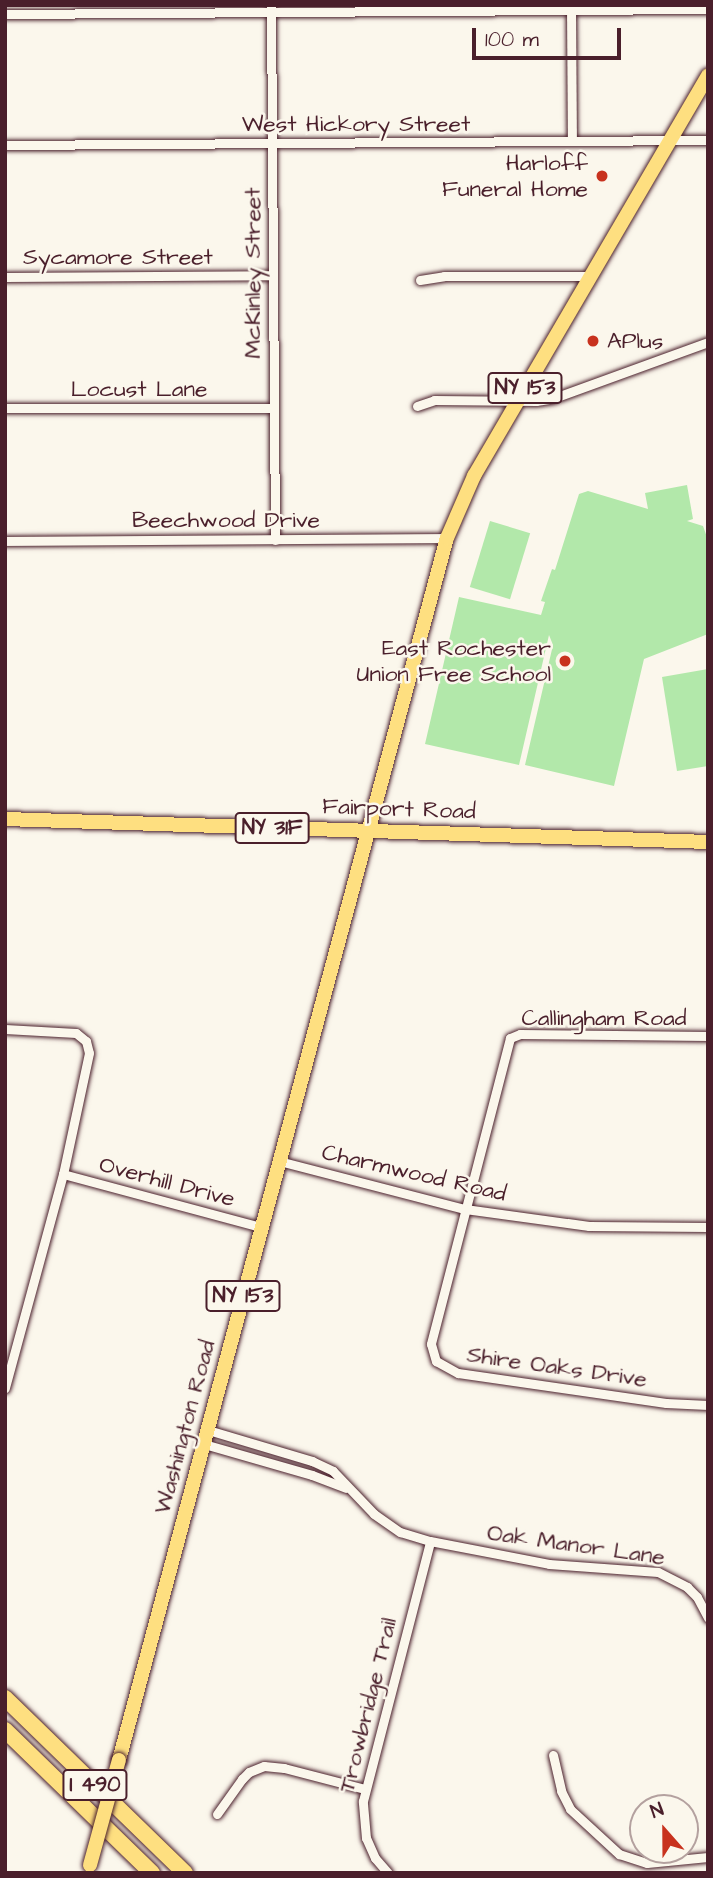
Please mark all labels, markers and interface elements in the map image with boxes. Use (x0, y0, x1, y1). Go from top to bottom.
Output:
scale bar (475, 14, 624, 58)
text: 100 m (485, 25, 539, 54)
street label: West Hickory Street (242, 110, 470, 138)
place label: Harloff Funeral Home (442, 149, 588, 203)
marker: Harloff Funeral Home (594, 168, 610, 184)
street label: McKinley Street (239, 187, 267, 359)
street label: Sycamore Street (23, 243, 213, 271)
place label: APlus (607, 327, 663, 355)
marker: APlus (585, 333, 601, 349)
road number: NY 153 (486, 370, 564, 406)
street label: Locust Lane (71, 375, 207, 403)
street label: Beechwood Drive (132, 506, 320, 534)
place label: East Rochester Union Free School (357, 634, 551, 688)
marker: East Rochester Union Free School (557, 653, 573, 669)
street label: Fairport Road (322, 793, 476, 825)
road number: NY 31F (233, 810, 310, 846)
street label: Callingham Road (521, 1004, 687, 1032)
street label: Charmwood Road (319, 1138, 509, 1208)
street label: Overhill Drive (96, 1151, 238, 1213)
road number: NY 153 (204, 1278, 282, 1314)
street label: Washington Road (149, 1337, 221, 1517)
street label: Shire Oaks Drive (465, 1341, 649, 1393)
street label: Oak Manor Lane (485, 1519, 667, 1571)
street label: Trowbridge Trail (333, 1615, 403, 1795)
road number: I 490 (62, 1768, 128, 1802)
north arrow (629, 1794, 699, 1864)
text: N (647, 1796, 667, 1826)

